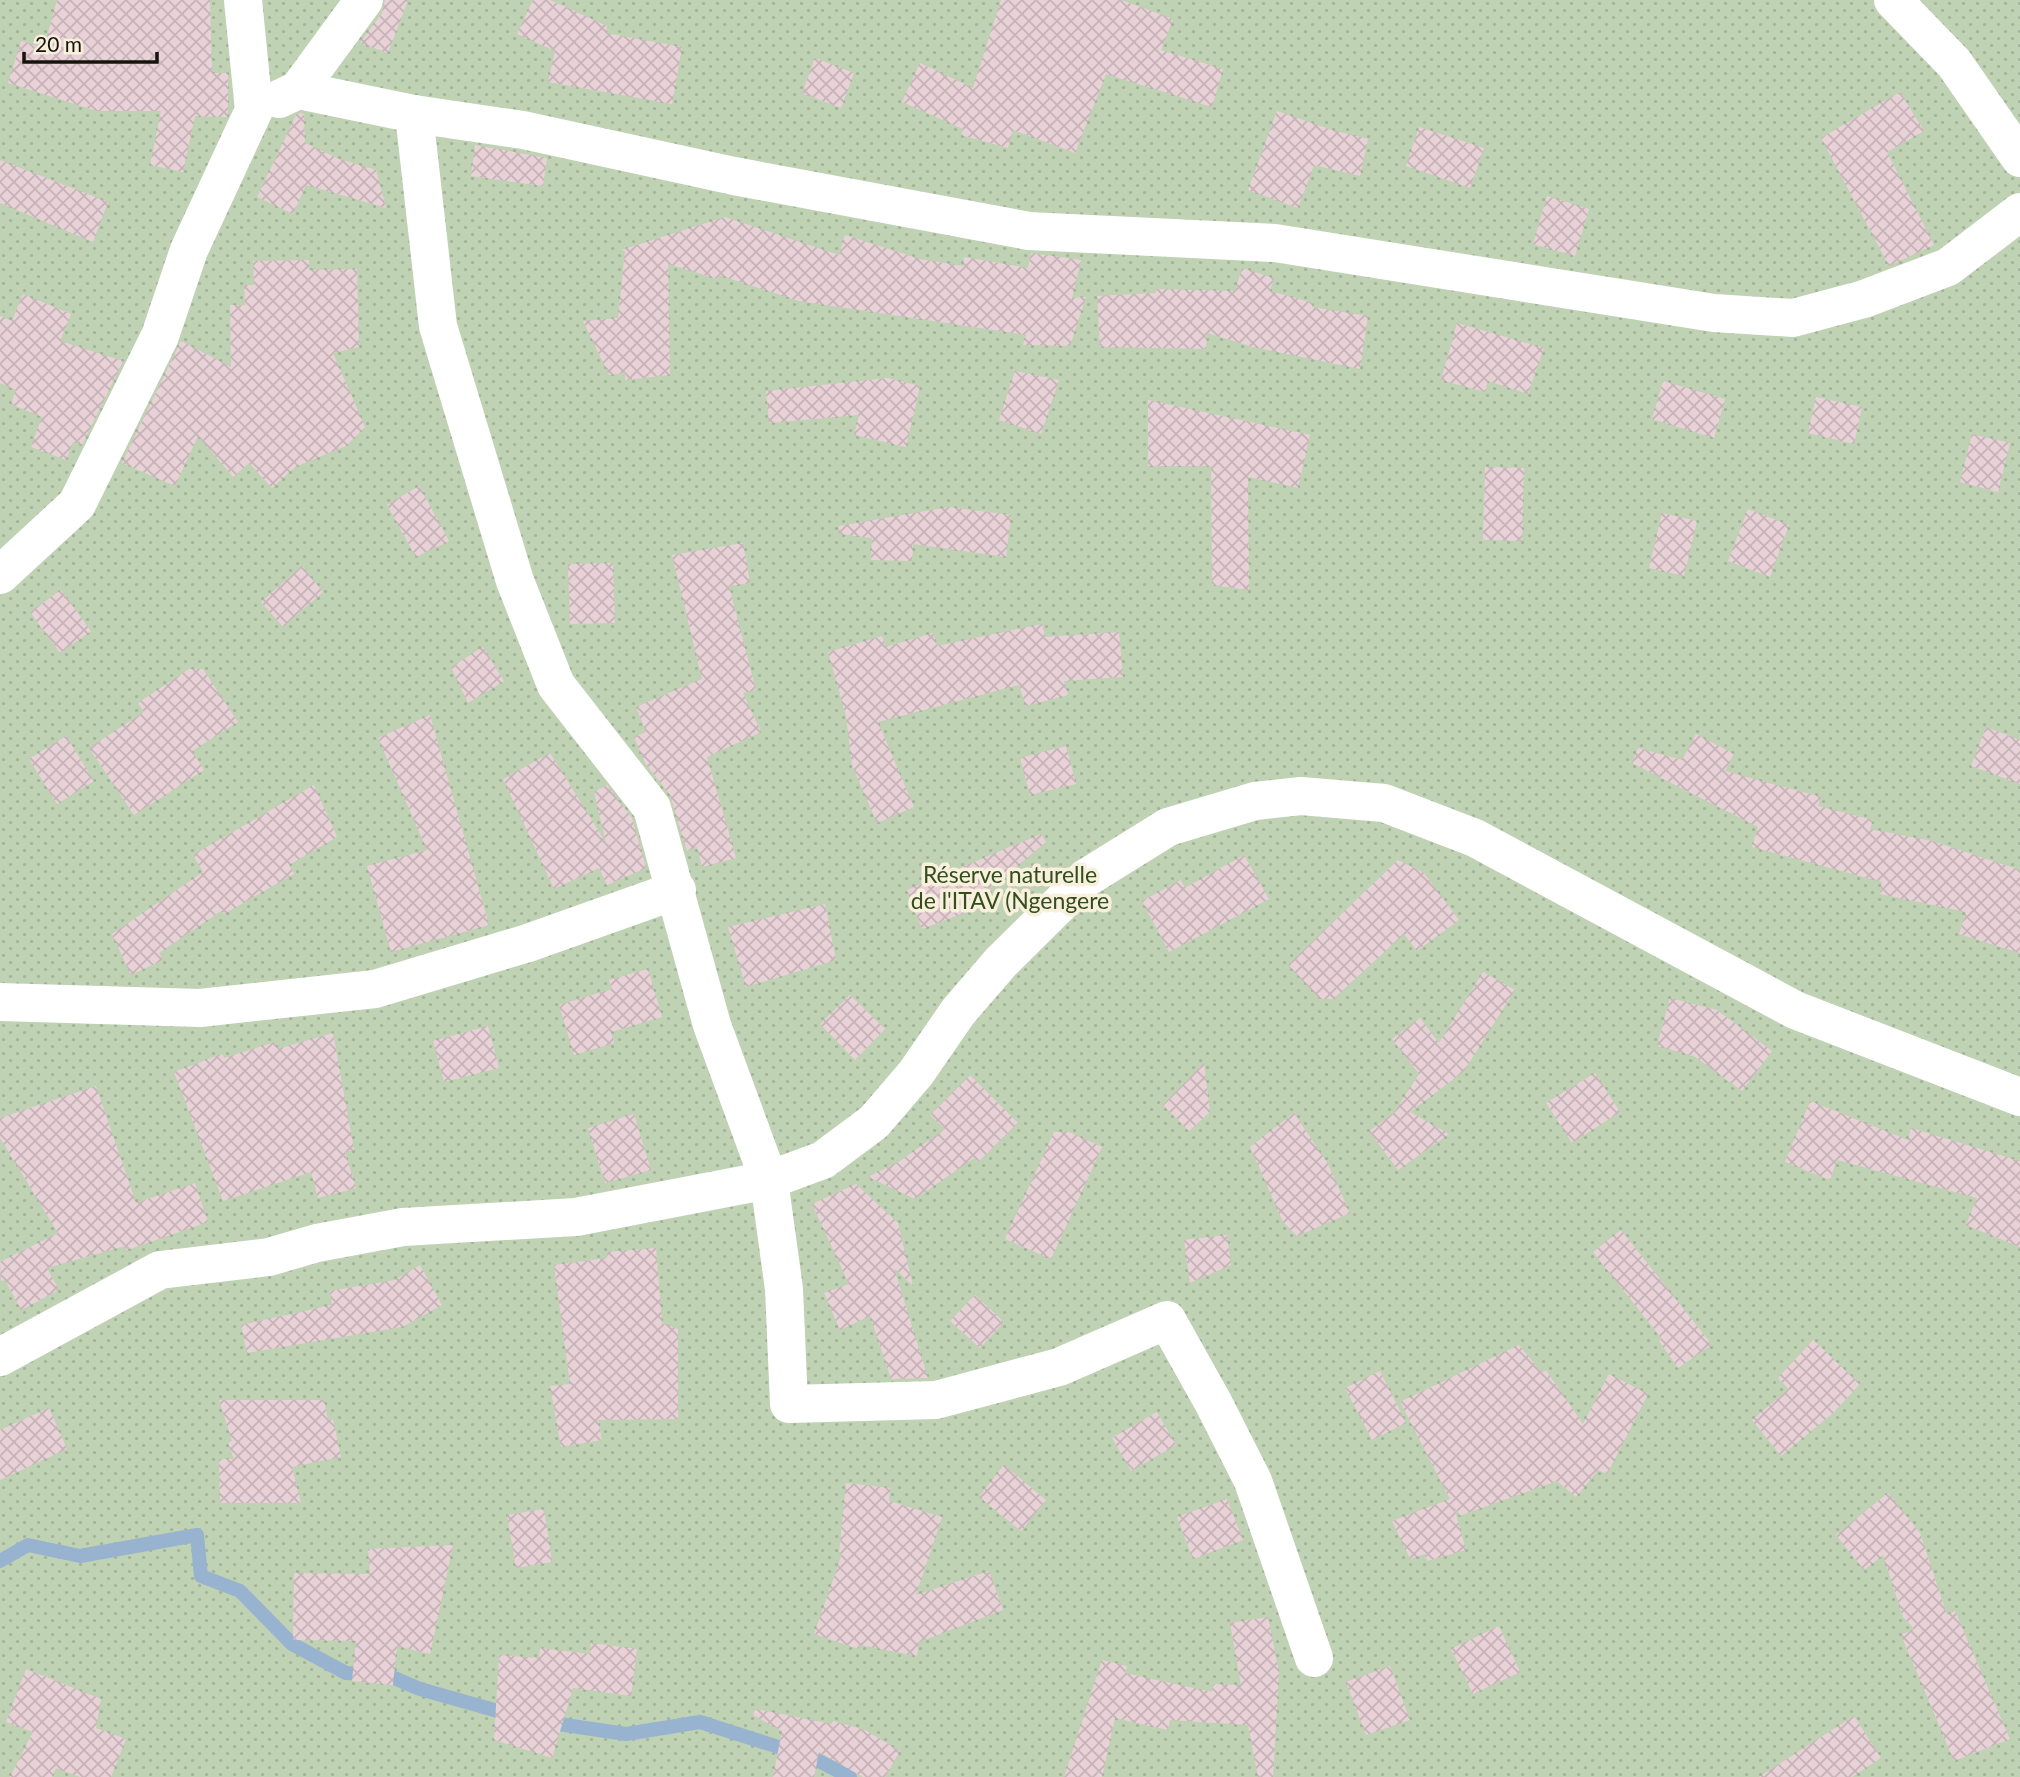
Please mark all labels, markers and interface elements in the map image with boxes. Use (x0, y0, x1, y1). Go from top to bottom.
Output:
scale bar (24, 21, 158, 65)
text: 20 m (35, 31, 82, 56)
park label: Réserve naturelle de l'ITAV (Ngengere (911, 860, 1109, 914)

